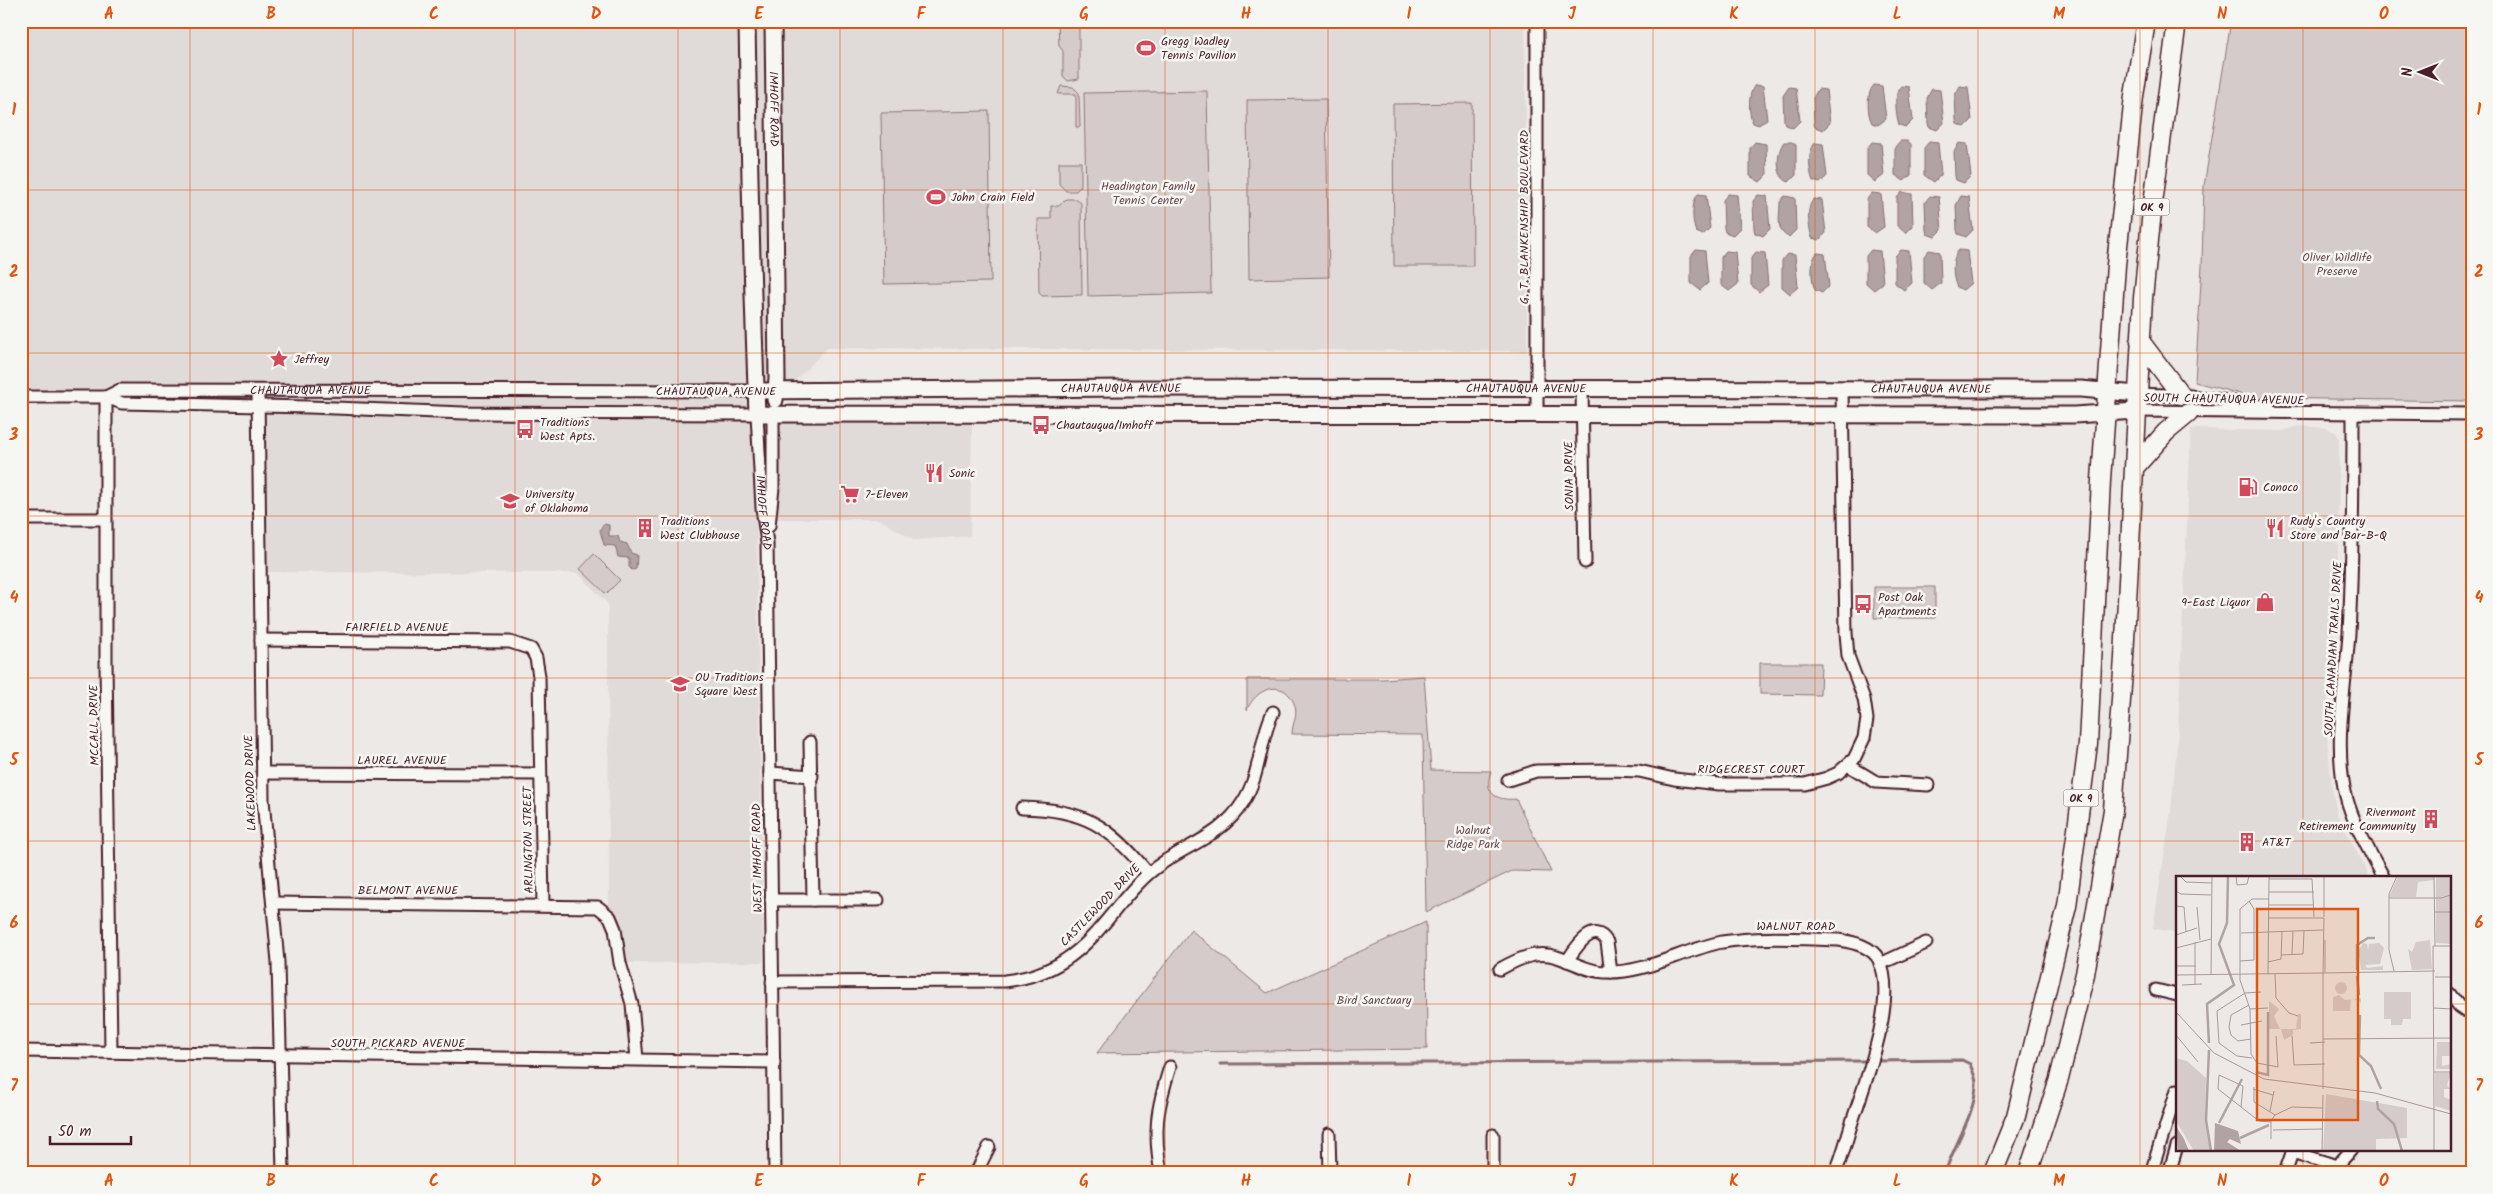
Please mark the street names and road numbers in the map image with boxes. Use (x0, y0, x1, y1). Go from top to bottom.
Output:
street label: IMHOFF ROAD (764, 71, 783, 147)
street label: G. T. BLANKENSHIP BOULEVARD (1515, 129, 1534, 304)
road number: OK 9 (2134, 198, 2170, 216)
street label: CHAUTAUQUA AVENUE (1061, 379, 1182, 399)
street label: CHAUTAUQUA AVENUE (1466, 379, 1587, 398)
street label: CHAUTAUQUA AVENUE (1871, 380, 1992, 399)
street label: CHAUTAUQUA AVENUE (250, 381, 372, 400)
street label: CHAUTAUQUA AVENUE (656, 382, 777, 401)
street label: SOUTH CHAUTAUQUA AVENUE (2143, 389, 2306, 410)
street label: SONIA DRIVE (1559, 440, 1580, 511)
street label: IMHOFF ROAD (750, 474, 776, 550)
street label: SOUTH CANADIAN TRAILS DRIVE (2319, 560, 2348, 737)
street label: FAIRFIELD AVENUE (345, 618, 450, 637)
street label: MCCALL DRIVE (84, 683, 105, 766)
street label: LAKEWOOD DRIVE (239, 733, 262, 832)
street label: LAUREL AVENUE (357, 751, 448, 770)
street label: RIDGECREST COURT (1698, 760, 1806, 779)
street label: ARLINGTON STREET (518, 785, 539, 894)
road number: OK 9 (2064, 790, 2098, 806)
street label: WEST IMHOFF ROAD (747, 803, 768, 913)
street label: CASTLEWOOD DRIVE (1056, 859, 1146, 951)
street label: BELMONT AVENUE (358, 881, 459, 900)
street label: WALNUT ROAD (1756, 917, 1836, 936)
street label: SOUTH PICKARD AVENUE (331, 1034, 466, 1053)

